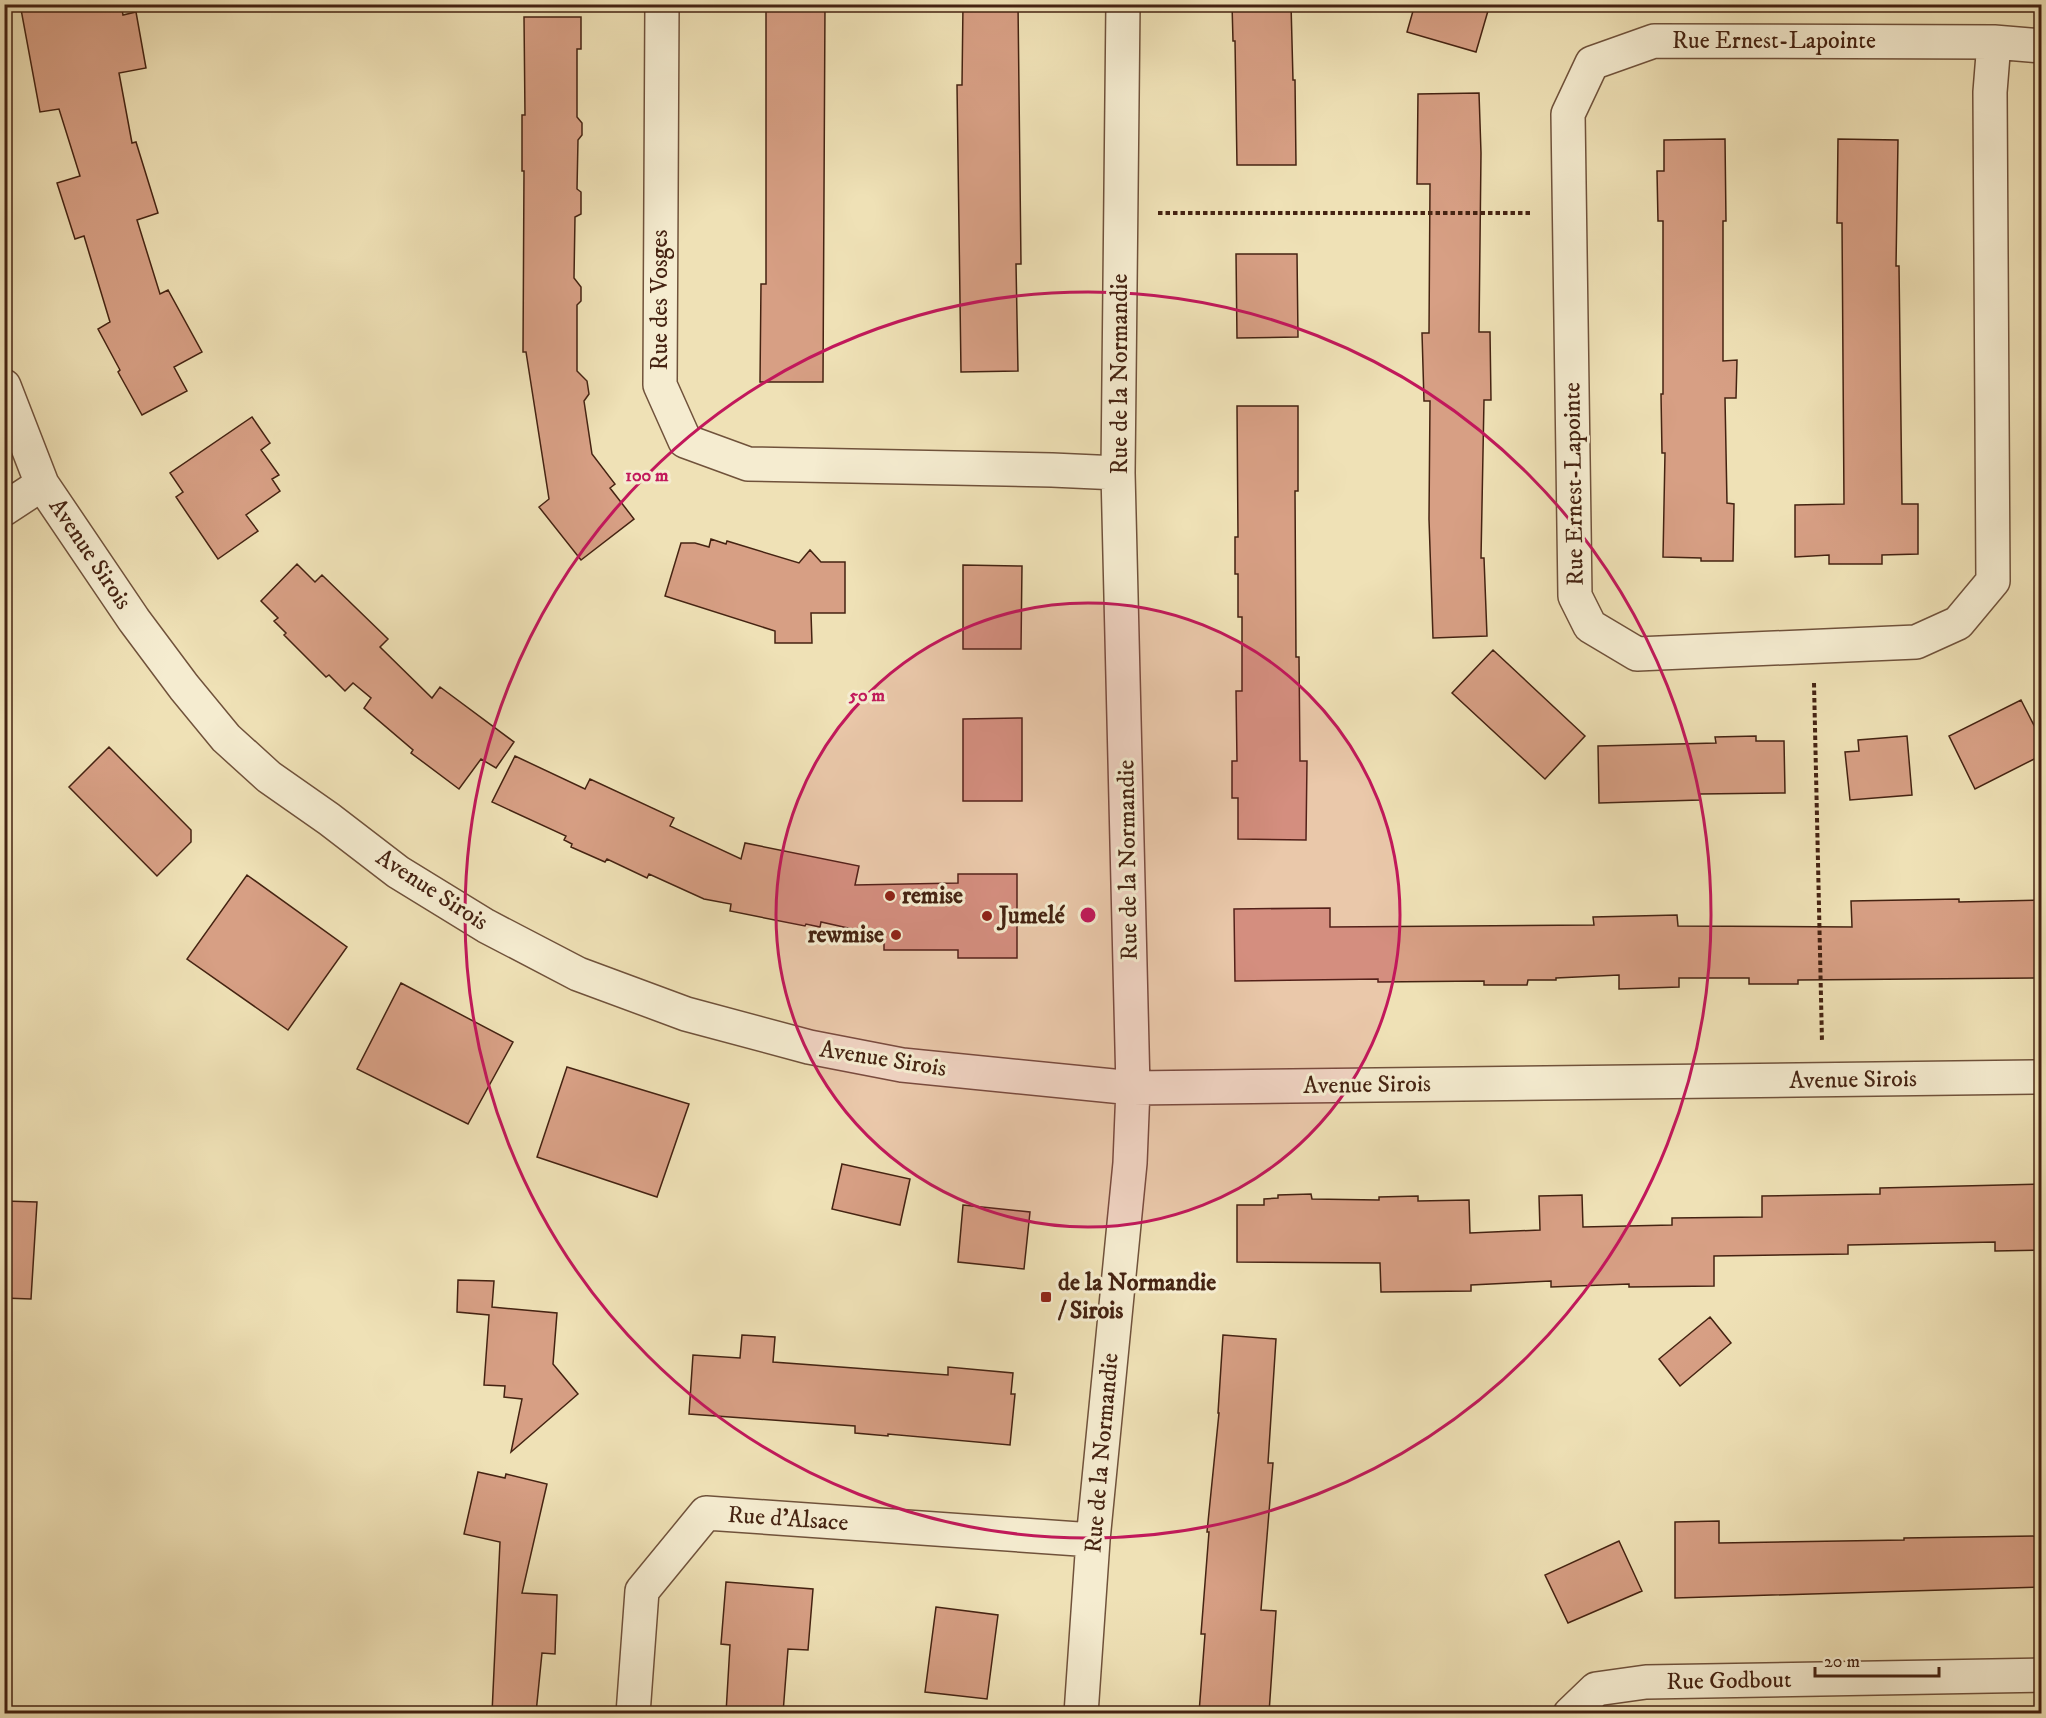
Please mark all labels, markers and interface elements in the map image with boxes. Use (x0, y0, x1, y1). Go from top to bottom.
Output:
street label: Rue Ernest-Lapointe (1672, 26, 1876, 56)
street label: Rue des Vosges (645, 230, 675, 370)
street label: Rue de la Normandie (1105, 274, 1135, 474)
street label: Rue Ernest-Lapointe (1557, 382, 1591, 586)
text: 100 m (625, 465, 669, 487)
street label: Avenue Sirois (42, 493, 138, 615)
text: 50 m (848, 685, 885, 707)
street label: Rue de la Normandie (1111, 759, 1145, 961)
street label: Avenue Sirois (370, 843, 494, 937)
place label: remise (902, 881, 963, 911)
marker: remise (883, 889, 897, 903)
place label: Jumelé (996, 901, 1066, 931)
centre of rings (1078, 905, 1098, 925)
marker: Jumelé (980, 909, 994, 923)
place label: rewmise (808, 920, 884, 950)
marker: rewmise (889, 928, 903, 942)
street label: Avenue Sirois (817, 1034, 949, 1084)
street label: Avenue Sirois (1789, 1064, 1917, 1096)
street label: Avenue Sirois (1303, 1069, 1431, 1101)
place label: de la Normandie / Sirois (1057, 1268, 1216, 1326)
marker: de la Normandie / Sirois (1039, 1290, 1053, 1304)
street label: Rue de la Normandie (1078, 1352, 1126, 1554)
street label: Rue d'Alsace (727, 1500, 849, 1538)
scale bar (1815, 1640, 1940, 1678)
text: 20 m (1824, 1651, 1860, 1673)
street label: Rue Godbout (1666, 1665, 1792, 1697)

